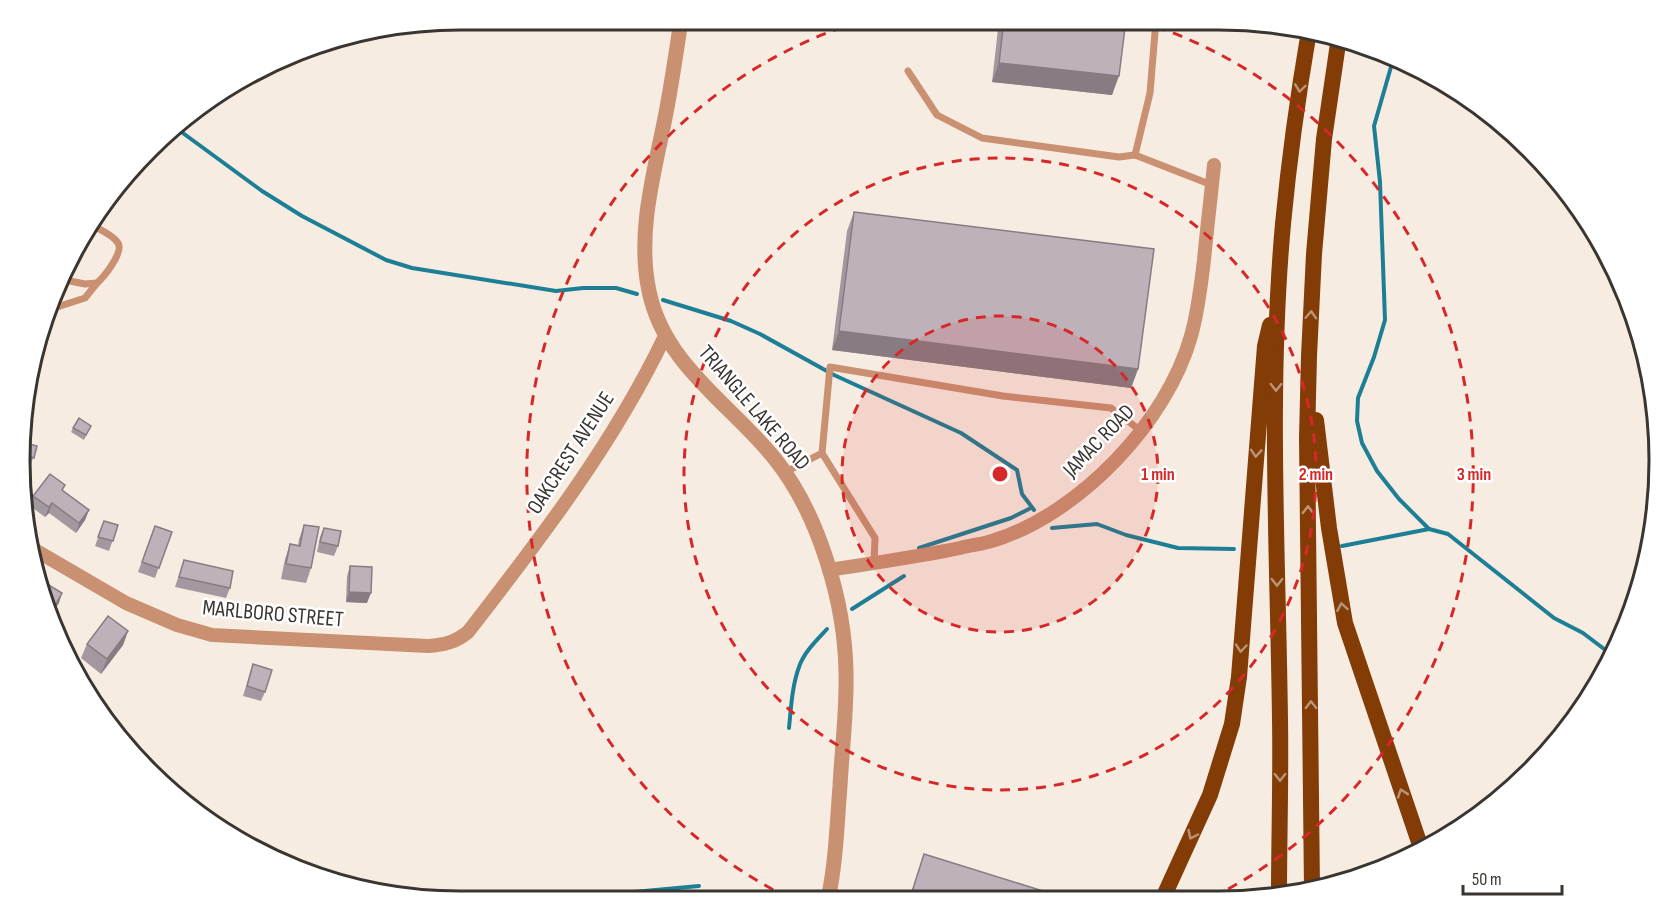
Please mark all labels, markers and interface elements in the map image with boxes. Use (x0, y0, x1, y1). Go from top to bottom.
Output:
one-way arrow (1294, 84, 1306, 93)
one-way arrow (1304, 310, 1317, 319)
street label: TRIANGLE LAKE ROAD (692, 340, 816, 476)
one-way arrow (1270, 383, 1282, 392)
street label: OAKCREST AVENUE (521, 387, 621, 519)
street label: JAMAC ROAD (1057, 399, 1140, 484)
one-way arrow (1250, 449, 1263, 458)
centre of rings (990, 464, 1010, 484)
text: 1 min (1141, 464, 1175, 485)
text: 2 min (1299, 464, 1333, 485)
text: 3 min (1457, 464, 1491, 485)
one-way arrow (1302, 505, 1314, 514)
one-way arrow (1271, 578, 1283, 587)
street label: MARLBORO STREET (201, 594, 345, 634)
one-way arrow (1337, 603, 1349, 612)
one-way arrow (1235, 643, 1248, 652)
one-way arrow (1305, 700, 1317, 709)
one-way arrow (1274, 773, 1286, 782)
one-way arrow (1397, 788, 1409, 799)
one-way arrow (1187, 828, 1199, 839)
scale bar (1463, 858, 1562, 896)
text: 50 m (1472, 869, 1502, 890)

